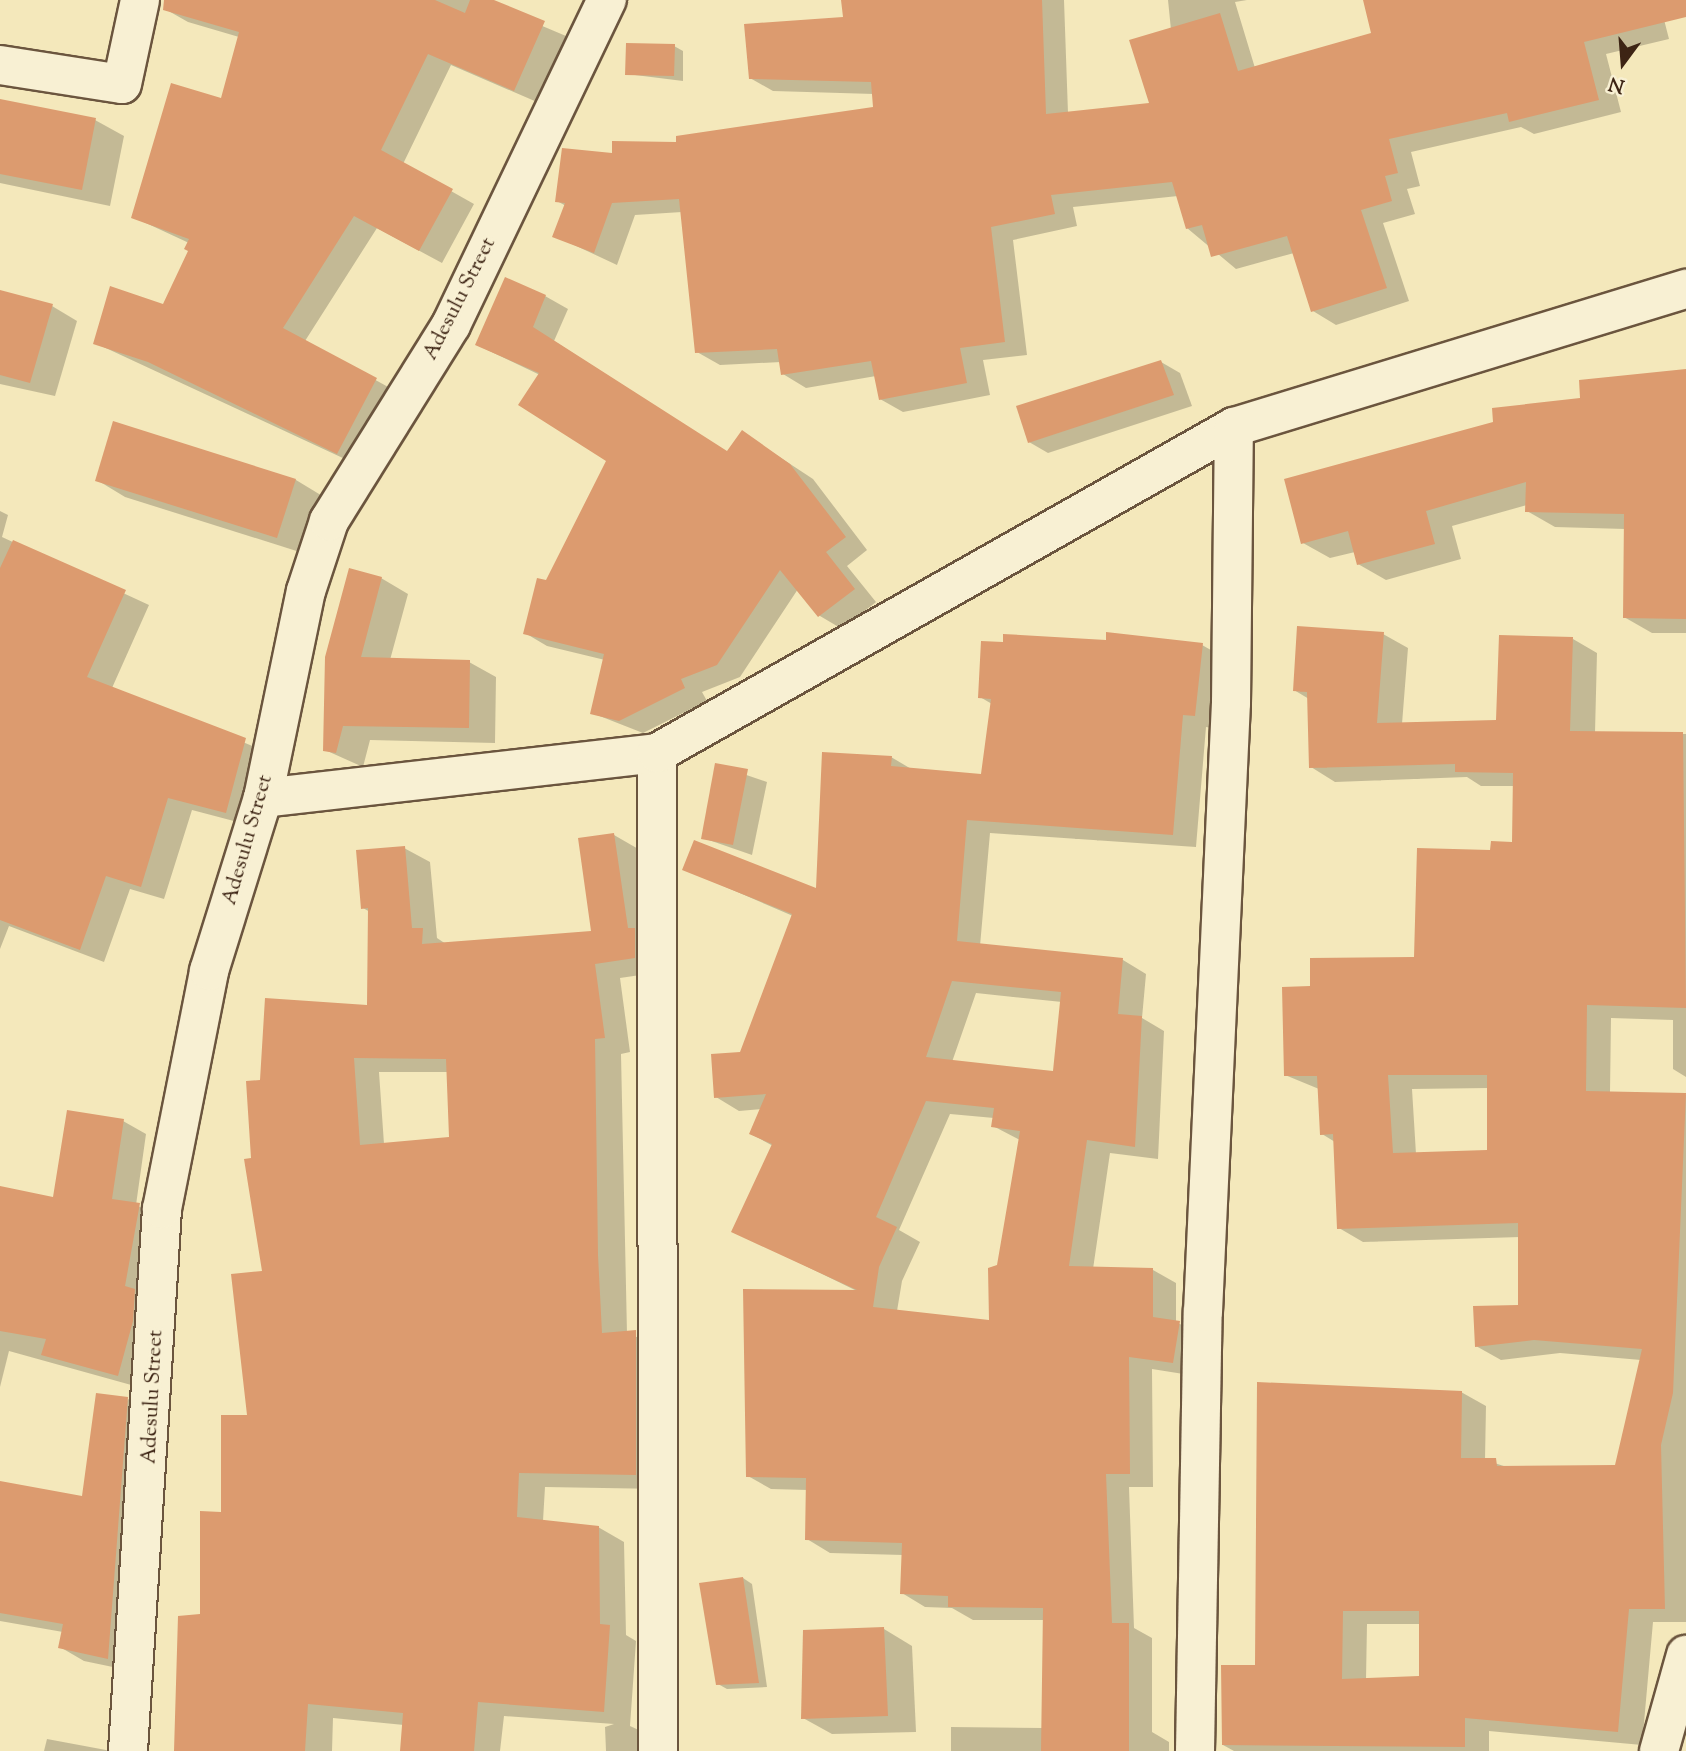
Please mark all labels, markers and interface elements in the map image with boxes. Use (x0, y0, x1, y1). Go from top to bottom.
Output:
north arrow (1588, 28, 1658, 98)
text: N (1606, 69, 1628, 99)
street label: Adesulu Street (418, 233, 502, 365)
street label: Adesulu Street (217, 772, 279, 908)
street label: Adesulu Street (137, 1329, 169, 1465)

